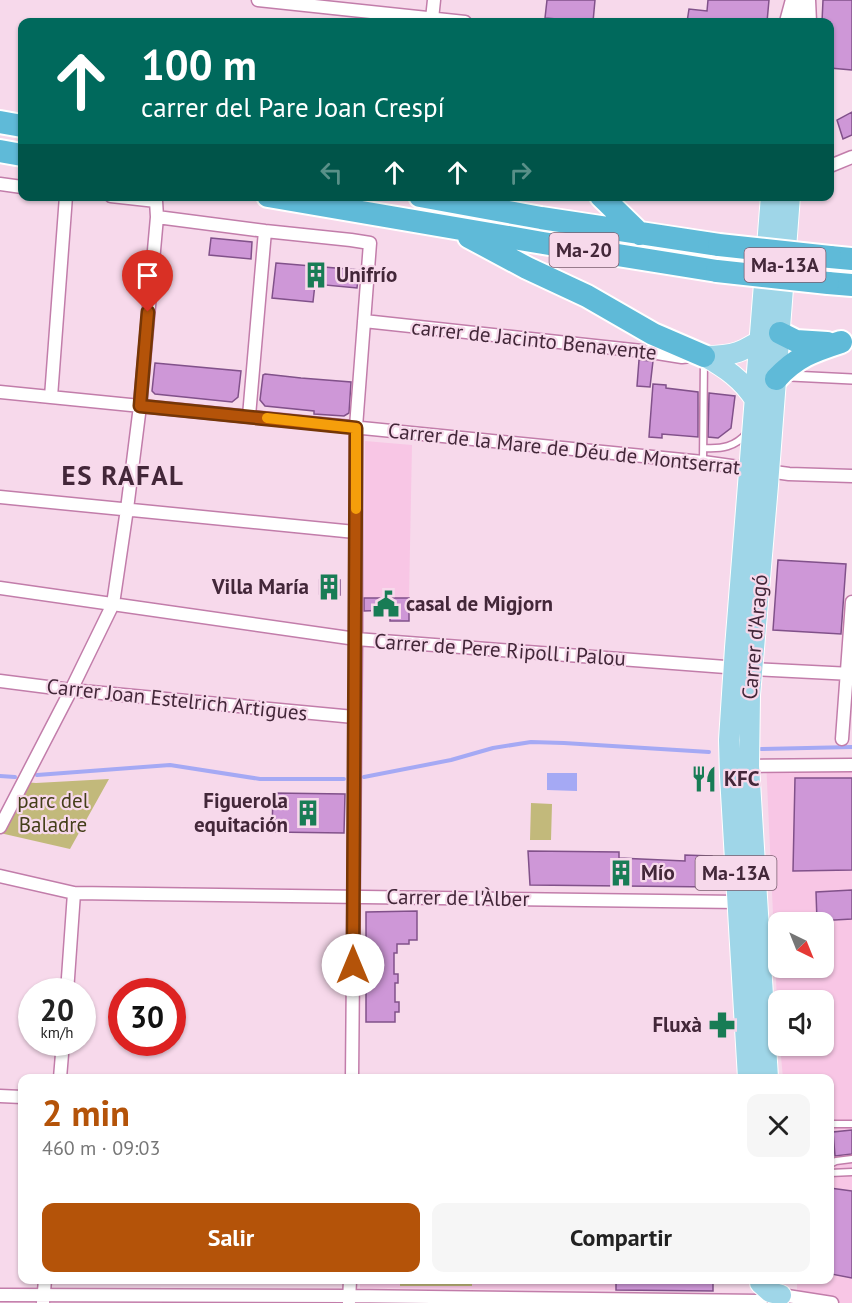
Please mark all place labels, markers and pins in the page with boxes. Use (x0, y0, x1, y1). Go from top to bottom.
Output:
pin (122, 250, 173, 312)
building icon: Unifrío (301, 260, 331, 290)
place label: Unifrío (336, 261, 397, 288)
building icon: Villa María (314, 572, 344, 602)
place label: Villa María (211, 573, 309, 600)
public building icon: casal de Migjorn (371, 589, 401, 619)
place label: casal de Migjorn (406, 590, 553, 617)
restaurant icon: KFC (689, 764, 719, 794)
place label: KFC (724, 765, 760, 792)
place label: Figuerola equitación (194, 787, 288, 838)
building icon: Figuerola equitación (293, 798, 323, 828)
building icon: Mío (606, 858, 636, 888)
place label: Mío (641, 859, 675, 886)
pharmacy icon: Fluxà (707, 1010, 737, 1040)
place label: Fluxà (652, 1011, 702, 1038)

